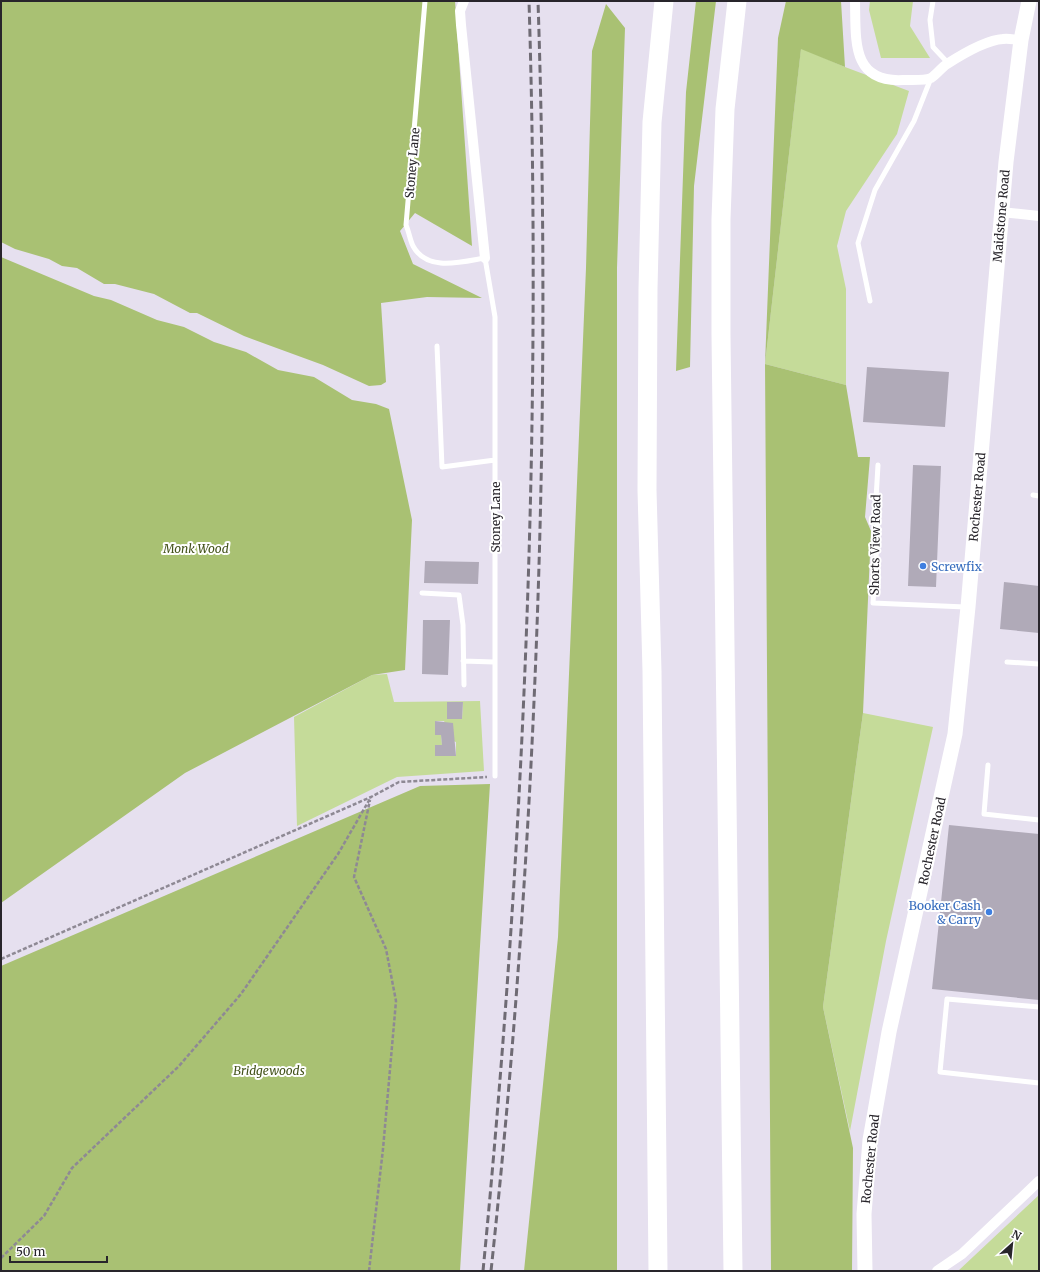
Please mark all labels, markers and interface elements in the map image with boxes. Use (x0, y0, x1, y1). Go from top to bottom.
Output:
street label: Stoney Lane (401, 127, 423, 199)
street label: Maidstone Road (989, 169, 1013, 263)
street label: Rochester Road (966, 452, 988, 542)
street label: Stoney Lane (488, 482, 503, 553)
street label: Shorts View Road (867, 494, 883, 596)
park label: Monk Wood (162, 541, 229, 556)
place label: Screwfix (931, 559, 983, 574)
marker: Screwfix (918, 561, 928, 571)
street label: Rochester Road (915, 796, 949, 886)
place label: Booker Cash & Carry (909, 898, 981, 927)
marker: Booker Cash & Carry (984, 907, 994, 917)
park label: Bridgewoods (233, 1063, 305, 1078)
street label: Rochester Road (858, 1114, 882, 1204)
north arrow (992, 1224, 1032, 1264)
text: N (1009, 1227, 1024, 1243)
scale bar (10, 1238, 107, 1264)
text: 50 m (16, 1244, 45, 1259)

